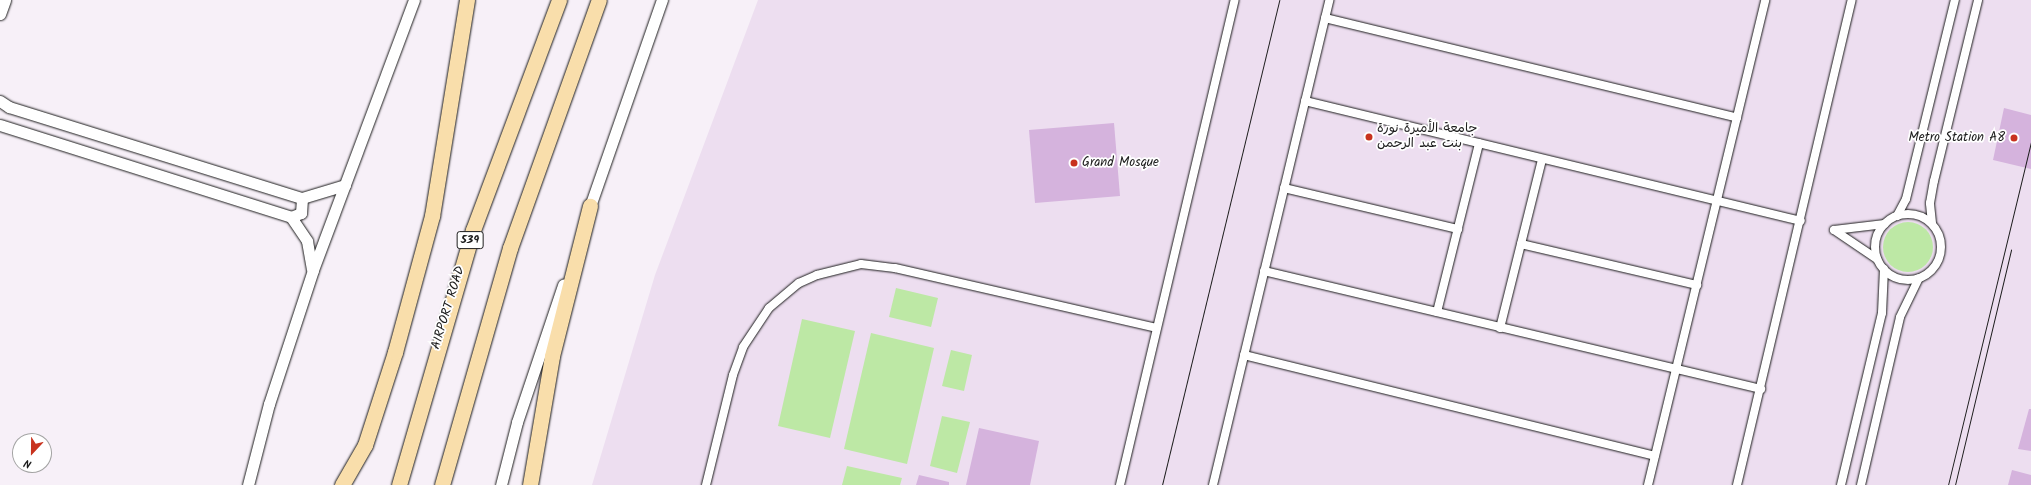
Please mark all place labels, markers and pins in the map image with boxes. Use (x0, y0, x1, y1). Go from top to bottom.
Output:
place label: جامعة الأميرة نورة بنت عبد الرحمن (1377, 122, 1477, 153)
place label: Metro Station A8 (1909, 130, 2005, 146)
marker: جامعة الأميرة نورة بنت عبد الرحمن (1364, 132, 1374, 142)
marker: Metro Station A8 (2008, 132, 2020, 144)
place label: Grand Mosque (1082, 155, 1159, 171)
marker: Grand Mosque (1069, 158, 1079, 168)

